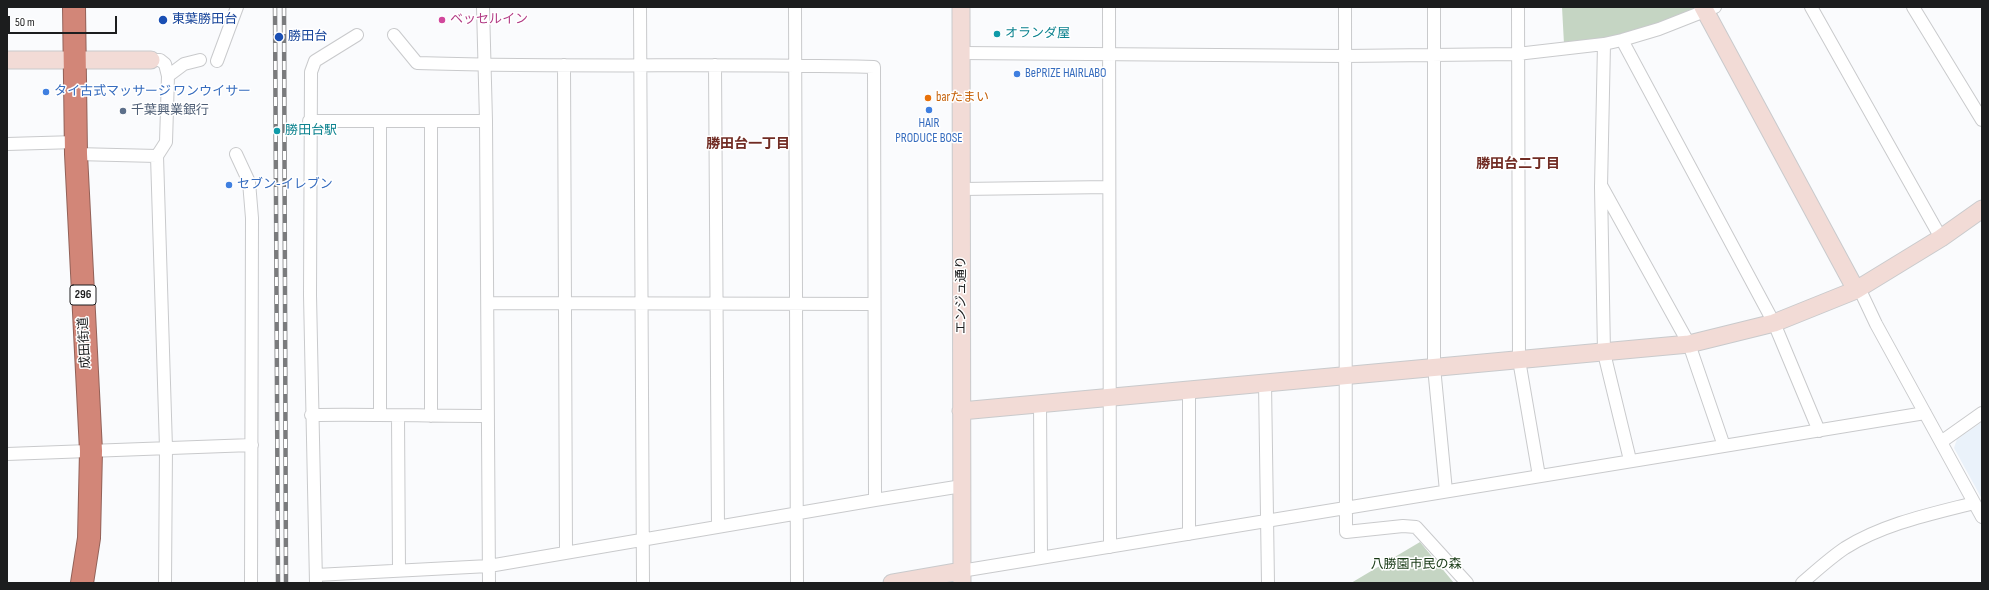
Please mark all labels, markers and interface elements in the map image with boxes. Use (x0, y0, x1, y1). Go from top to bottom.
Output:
scale bar (10, 8, 119, 34)
place label: 東葉勝田台 (172, 12, 237, 28)
place label: ベッセルイン (450, 12, 528, 28)
marker: 東葉勝田台 (157, 14, 169, 26)
text: 50 m (15, 15, 35, 30)
marker: ベッセルイン (437, 15, 447, 25)
place label: オランダ屋 (1005, 26, 1070, 42)
place label: 勝田台 (288, 29, 327, 45)
marker: オランダ屋 (992, 29, 1002, 39)
marker: 勝田台 (273, 31, 285, 43)
place label: BePRIZE HAIRLABO (1025, 66, 1106, 82)
marker: BePRIZE HAIRLABO (1012, 69, 1022, 79)
place label: タイ古式マッサージ ワンウイサー (54, 84, 251, 100)
marker: タイ古式マッサージ ワンウイサー (41, 87, 51, 97)
place label: barたまい (936, 90, 989, 106)
marker: barたまい (923, 93, 933, 103)
place label: 千葉興業銀行 (131, 103, 209, 119)
marker: HAIR PRODUCE BOSE (924, 105, 934, 115)
marker: 千葉興業銀行 (118, 106, 128, 116)
place label: HAIR PRODUCE BOSE (895, 116, 963, 147)
place label: 勝田台駅 (285, 123, 337, 139)
marker: 勝田台駅 (272, 126, 282, 136)
district label: 勝田台一丁目 (706, 136, 790, 152)
district label: 勝田台二丁目 (1476, 156, 1560, 172)
place label: セブン-イレブン (237, 177, 333, 193)
marker: セブン-イレブン (224, 180, 234, 190)
street label: エンジュ通り (954, 256, 970, 334)
road number: 296 (70, 285, 96, 305)
street label: 成田街道 (76, 317, 94, 369)
park label: 八勝園市民の森 (1371, 557, 1461, 573)

